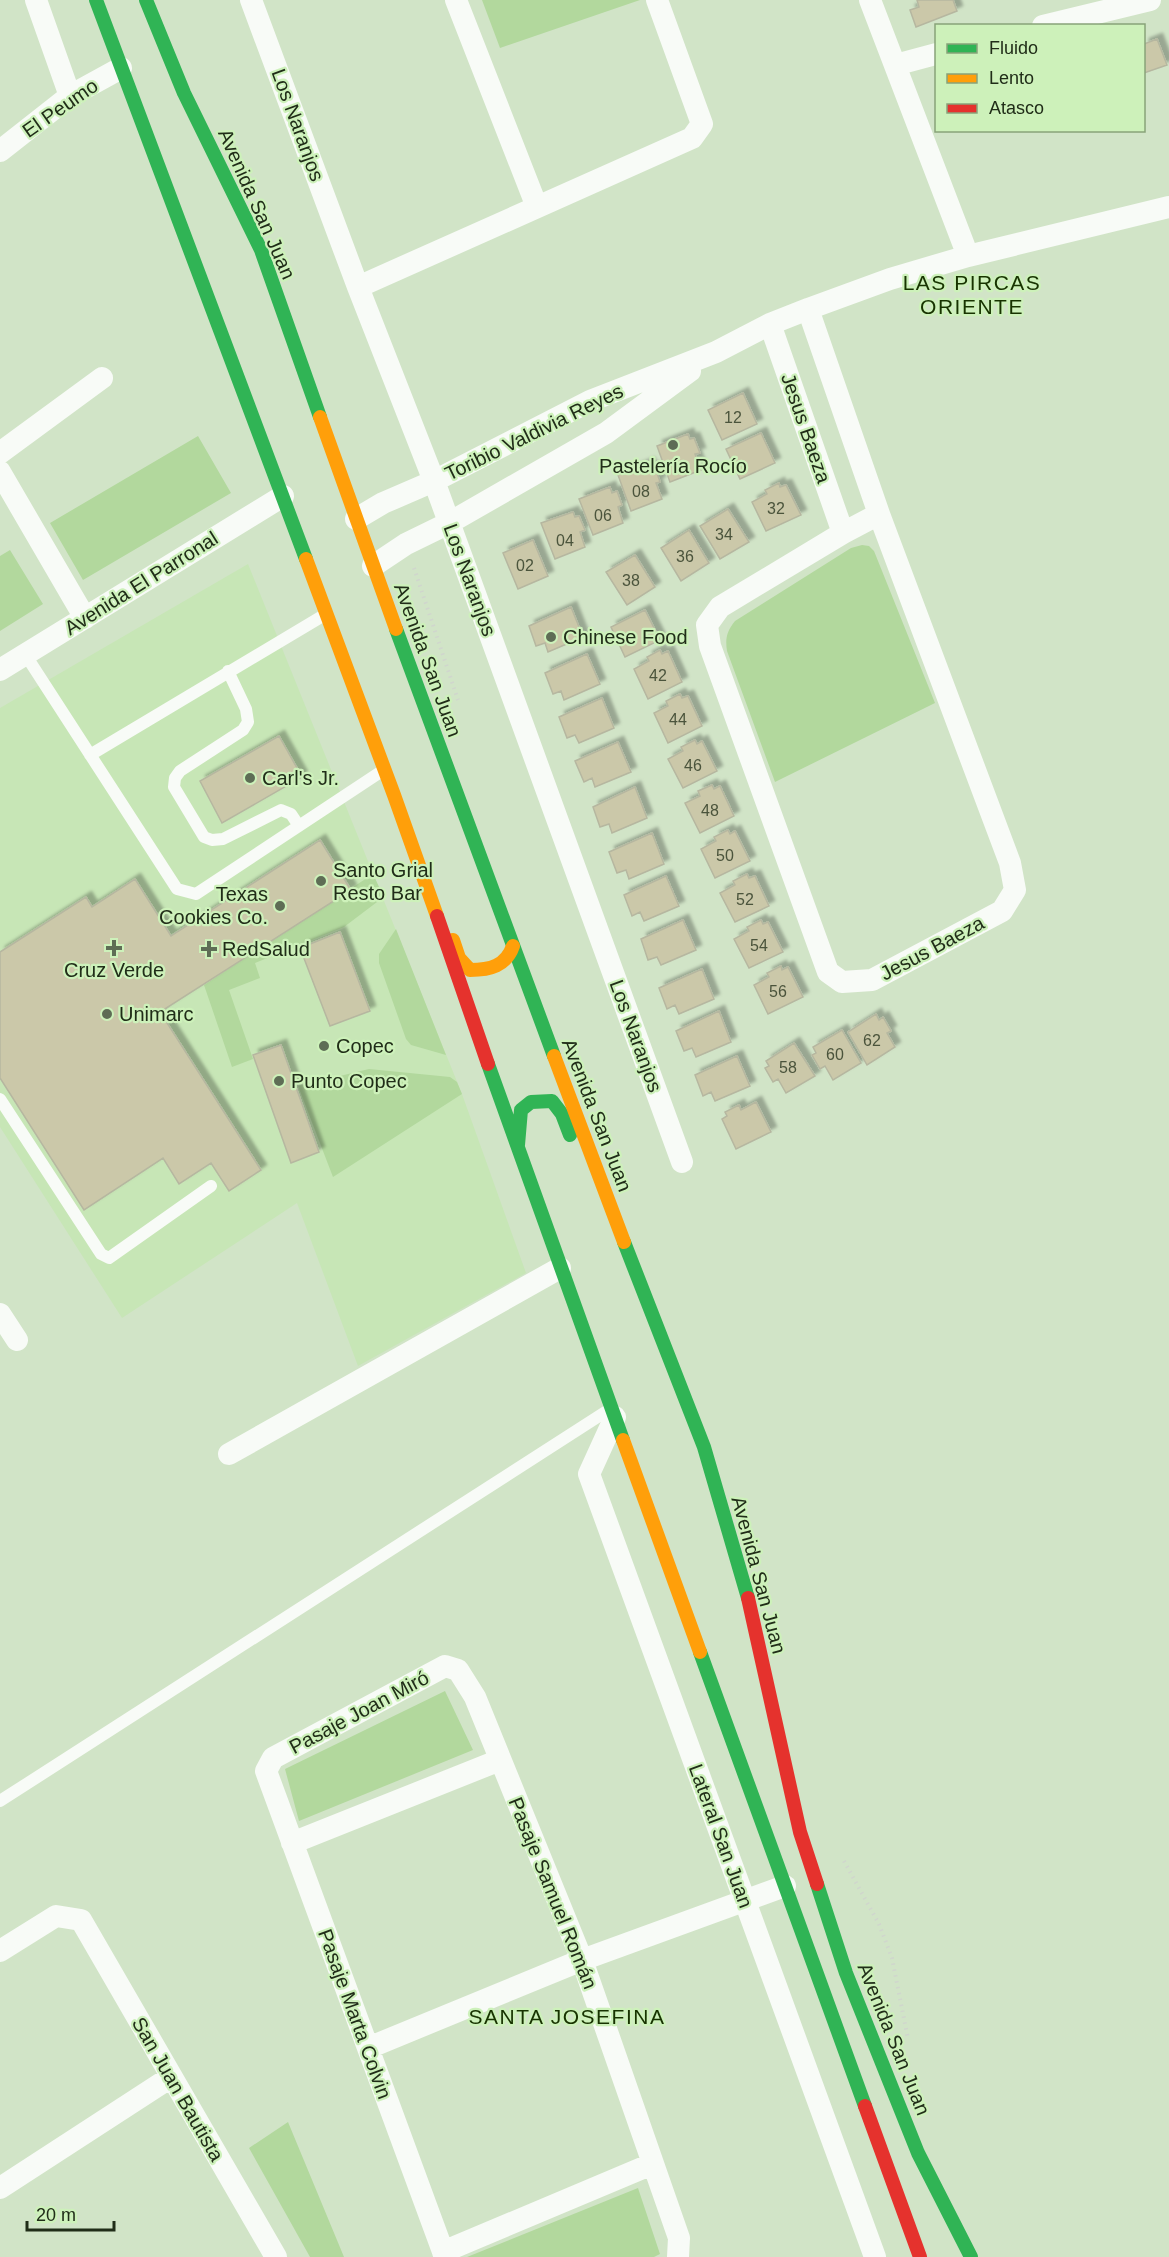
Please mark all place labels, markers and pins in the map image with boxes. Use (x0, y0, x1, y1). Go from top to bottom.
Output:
marker: Pastelería Rocío (666, 438, 680, 452)
place label: Pastelería Rocío (599, 455, 747, 477)
place label: Chinese Food (563, 626, 688, 648)
marker: Chinese Food (544, 630, 558, 644)
place label: Carl's Jr. (262, 767, 339, 789)
marker: Carl's Jr. (243, 771, 257, 785)
place label: Santo Grial Resto Bar (333, 859, 433, 904)
marker: Santo Grial Resto Bar (314, 874, 328, 888)
place label: Texas Cookies Co. (159, 883, 268, 928)
marker: Texas Cookies Co. (273, 899, 287, 913)
place label: RedSalud (222, 938, 310, 960)
marker: RedSalud (200, 940, 218, 958)
marker: Cruz Verde (107, 941, 121, 955)
place label: Cruz Verde (64, 959, 164, 981)
place label: Unimarc (119, 1003, 193, 1025)
marker: Unimarc (100, 1007, 114, 1021)
place label: Copec (336, 1035, 394, 1057)
marker: Copec (317, 1039, 331, 1053)
place label: Punto Copec (291, 1070, 407, 1092)
marker: Punto Copec (272, 1074, 286, 1088)

